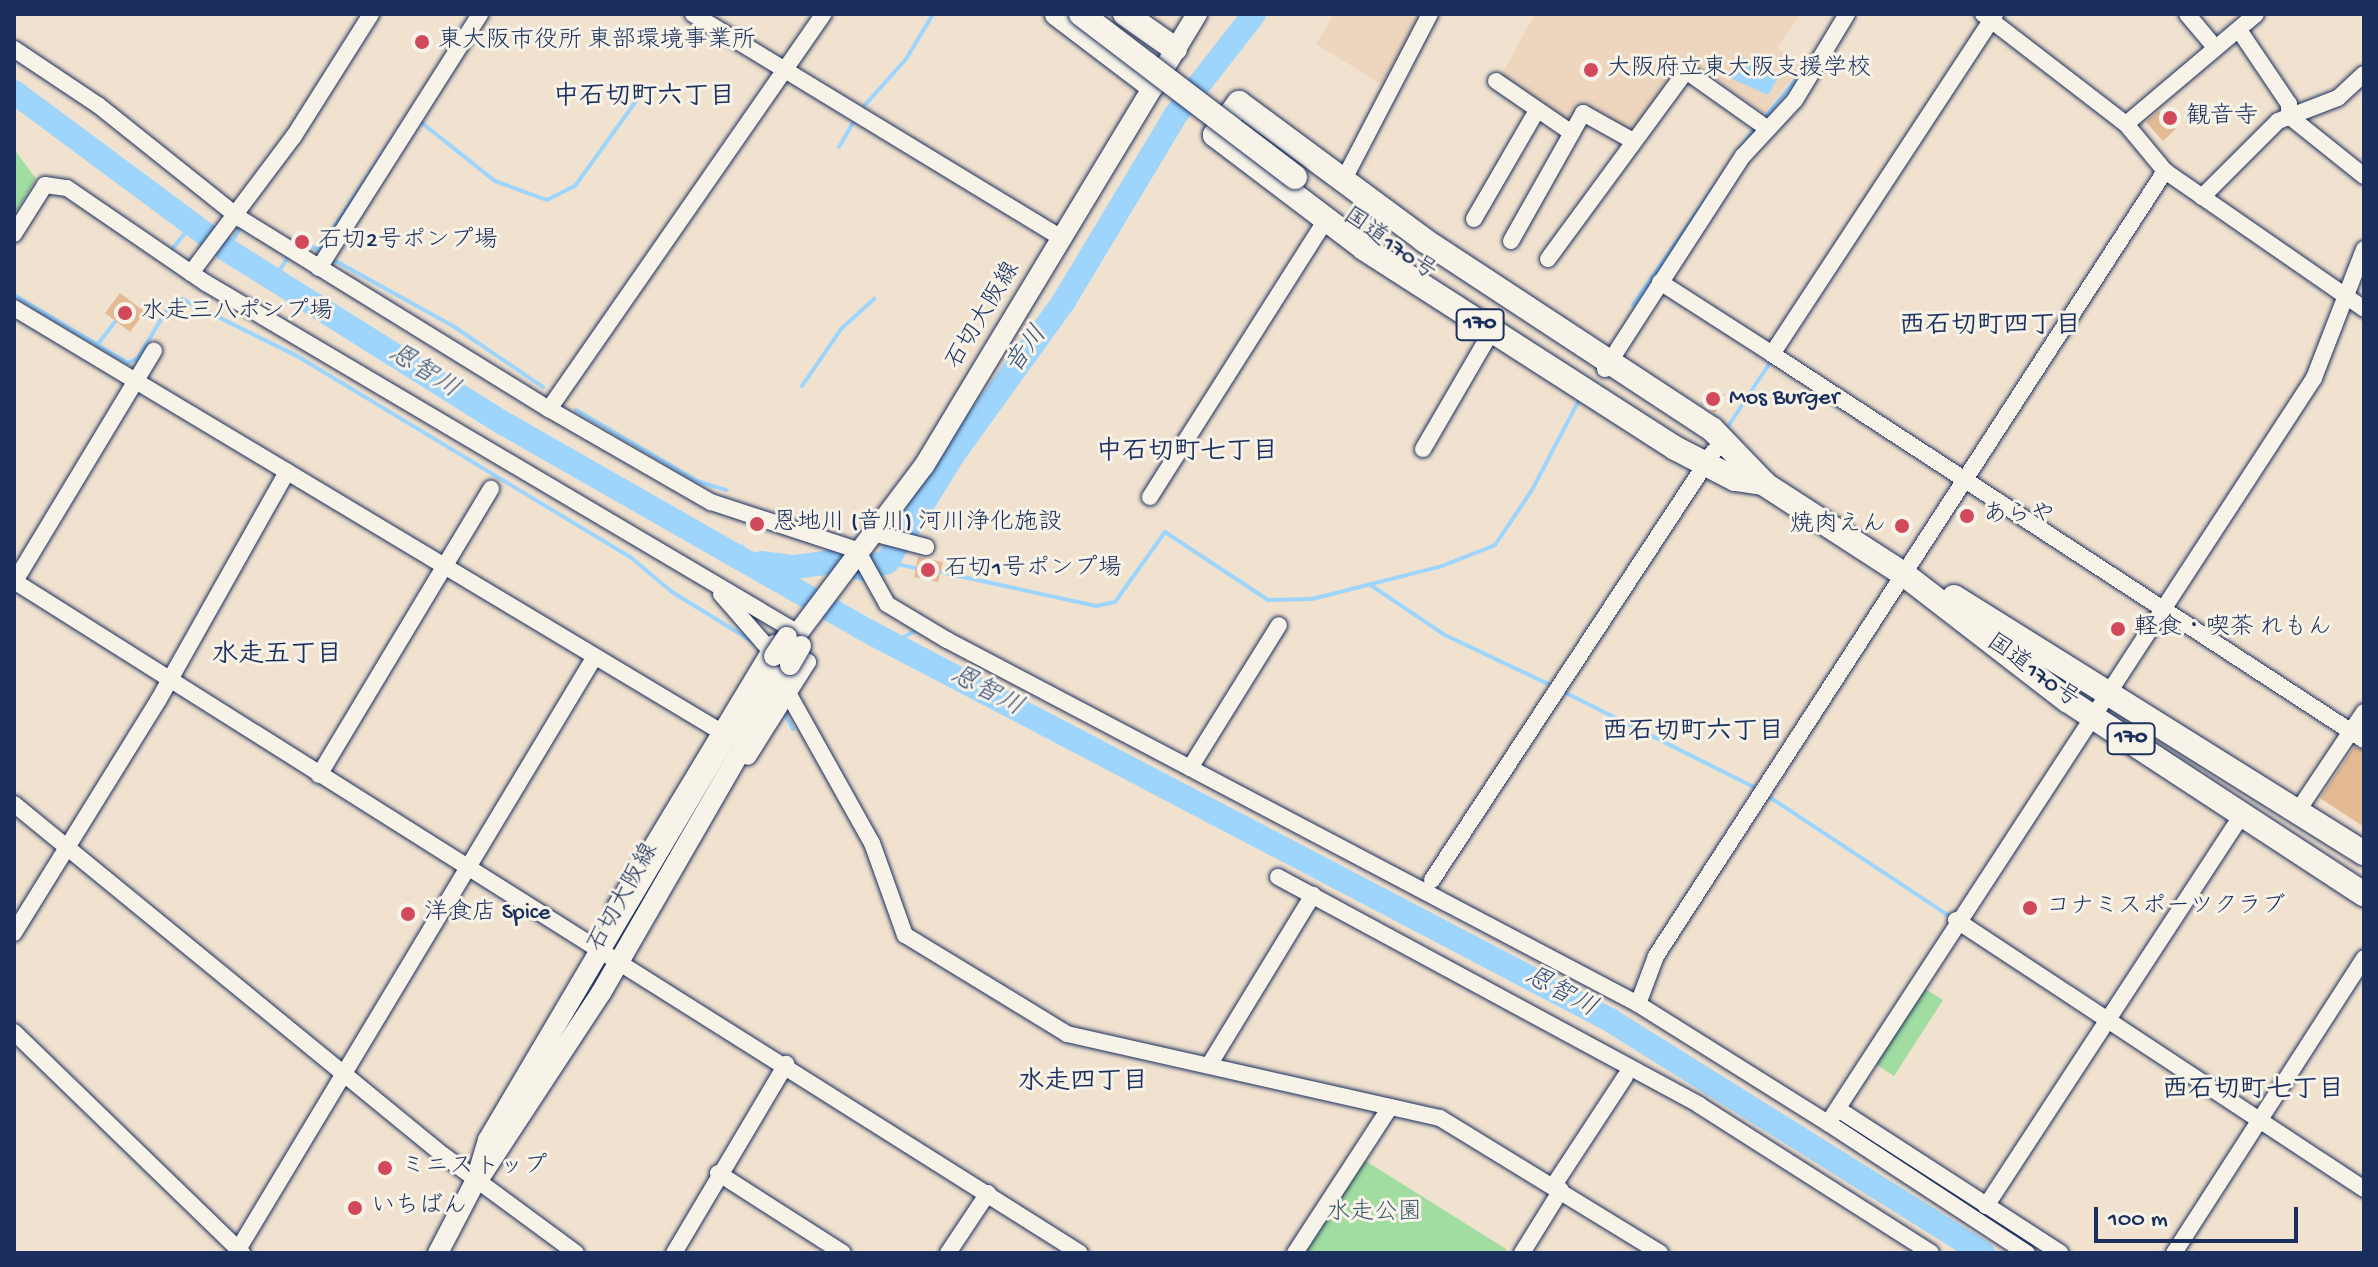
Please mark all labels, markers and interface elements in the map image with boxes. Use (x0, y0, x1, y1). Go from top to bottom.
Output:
place label: 東大阪市役所 東部環境事業所 (438, 28, 756, 56)
marker: 東大阪市役所 東部環境事業所 (413, 33, 431, 51)
place label: 大阪府立東大阪支援学校 (1607, 56, 1871, 84)
marker: 大阪府立東大阪支援学校 (1582, 61, 1600, 79)
district label: 中石切町六丁目 (553, 83, 735, 115)
place label: 観音寺 (2186, 104, 2258, 132)
marker: 観音寺 (2161, 109, 2179, 127)
street label: 国道170号 (1337, 202, 1441, 288)
place label: 石切2号ポンプ場 (318, 228, 498, 256)
marker: 石切2号ポンプ場 (293, 233, 311, 251)
street label: 石切大阪線 (941, 257, 1027, 375)
place label: 水走三八ポンプ場 (141, 299, 333, 327)
marker: 水走三八ポンプ場 (116, 304, 134, 322)
road number: 170 (1454, 307, 1506, 343)
district label: 西石切町四丁目 (1899, 312, 2081, 344)
water label: 音川 (1000, 321, 1056, 381)
water label: 恩智川 (382, 339, 464, 407)
place label: Mos Burger (1729, 385, 1839, 413)
marker: Mos Burger (1704, 390, 1722, 408)
district label: 中石切町七丁目 (1096, 438, 1278, 470)
place label: あらや (1983, 502, 2055, 530)
marker: あらや (1958, 507, 1976, 525)
place label: 恩地川 (音川) 河川浄化施設 (773, 510, 1062, 538)
place label: 焼肉えん (1790, 512, 1886, 540)
marker: 恩地川 (音川) 河川浄化施設 (748, 515, 766, 533)
marker: 焼肉えん (1893, 517, 1911, 535)
place label: 石切1号ポンプ場 (944, 556, 1122, 584)
marker: 石切1号ポンプ場 (919, 561, 937, 579)
place label: 軽食・喫茶 れもん (2134, 615, 2332, 643)
marker: 軽食・喫茶 れもん (2109, 620, 2127, 638)
street label: 国道170号 (1980, 629, 2084, 715)
district label: 水走五丁目 (212, 641, 342, 673)
water label: 恩智川 (944, 661, 1028, 725)
district label: 西石切町六丁目 (1602, 718, 1784, 750)
road number: 170 (2105, 721, 2157, 757)
street label: 石切大阪線 (582, 839, 666, 957)
place label: コナミスポーツクラブ (2046, 894, 2286, 922)
marker: コナミスポーツクラブ (2021, 899, 2039, 917)
place label: 洋食店 Spice (424, 900, 550, 928)
marker: 洋食店 Spice (399, 905, 417, 923)
water label: 恩智川 (1518, 962, 1602, 1026)
district label: 水走四丁目 (1018, 1068, 1148, 1100)
district label: 西石切町七丁目 (2162, 1076, 2344, 1108)
place label: ミニストップ (401, 1154, 545, 1182)
marker: ミニストップ (376, 1159, 394, 1177)
scale bar (2098, 1191, 2302, 1241)
place label: いちばん (371, 1194, 467, 1222)
marker: いちばん (346, 1199, 364, 1217)
park label: 水走公園 (1326, 1200, 1422, 1228)
text: 100 m (2108, 1206, 2168, 1235)

